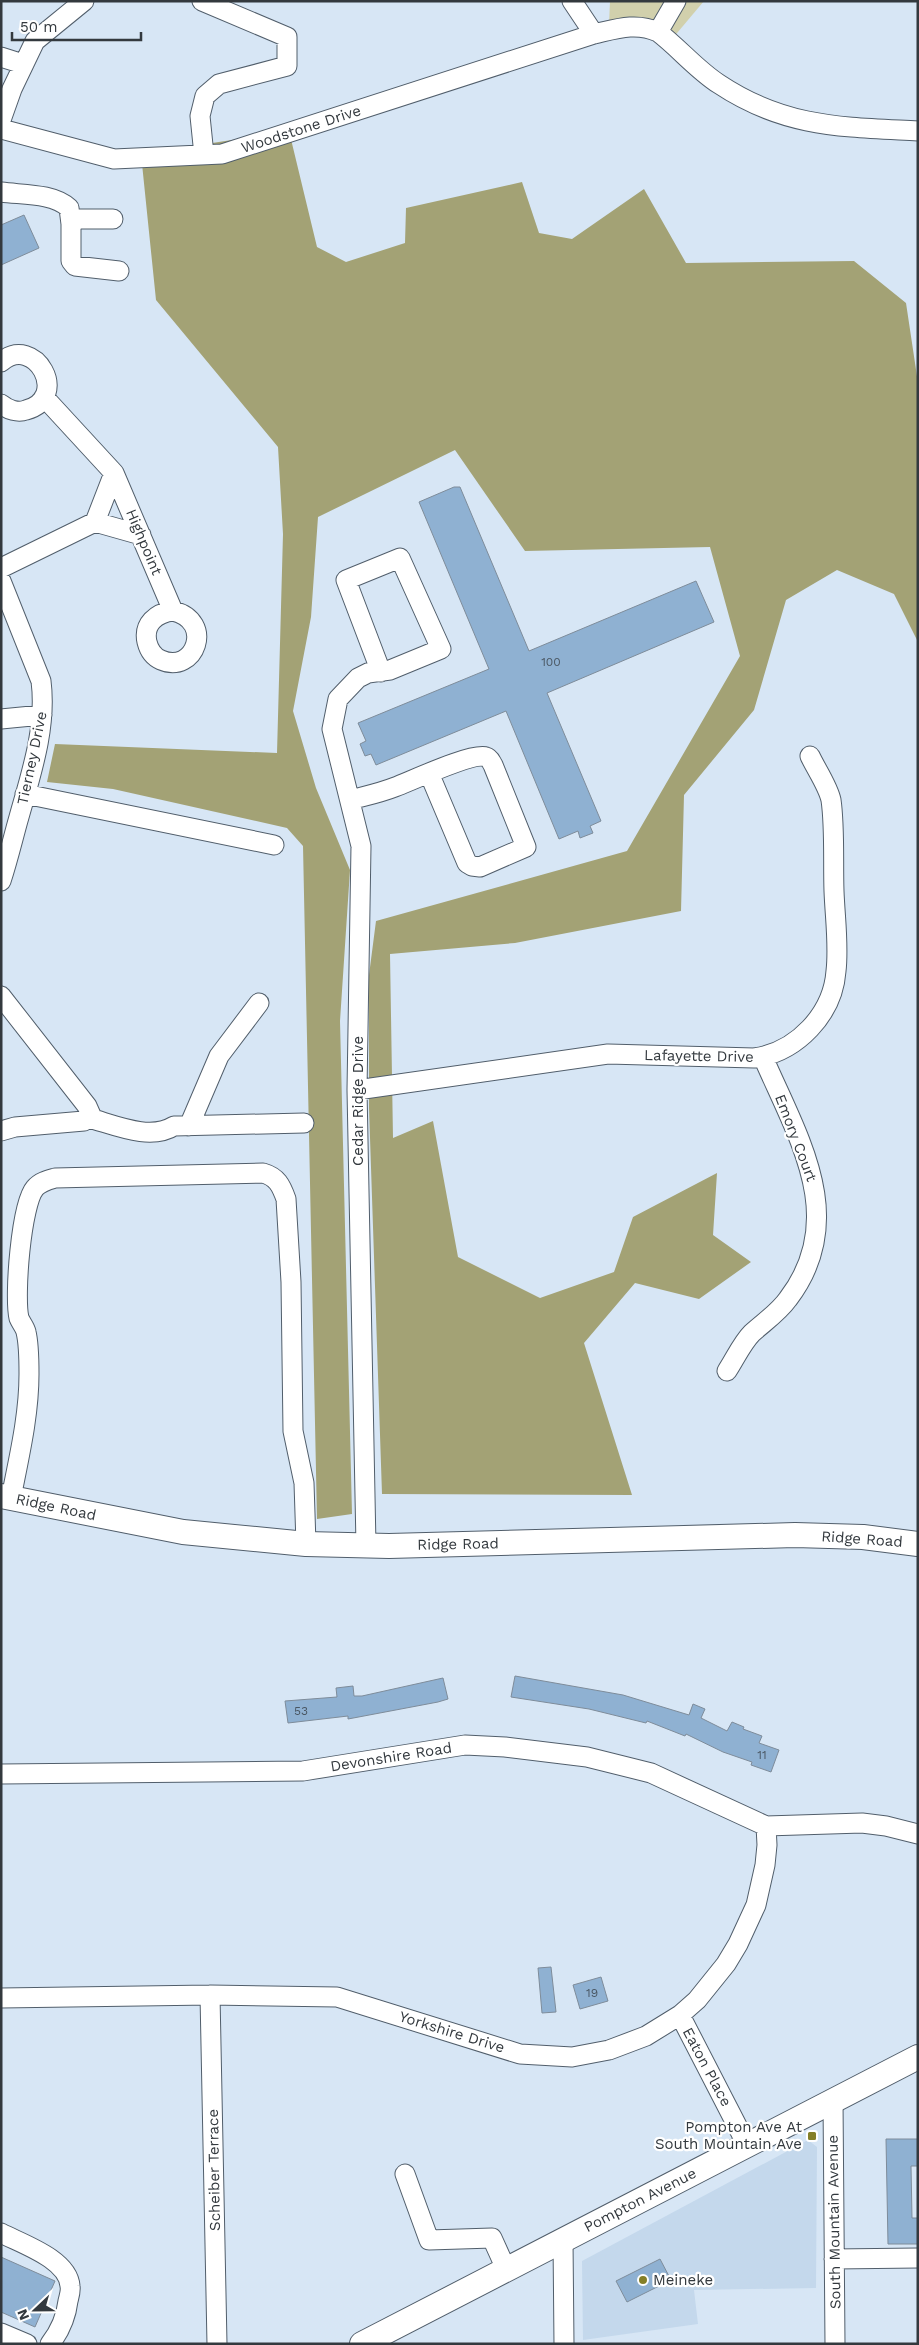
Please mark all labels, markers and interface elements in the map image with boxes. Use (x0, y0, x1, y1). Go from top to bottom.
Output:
scale bar (12, 10, 141, 42)
text: 50 m (20, 18, 57, 36)
street label: Woodstone Drive (239, 101, 363, 157)
street label: Highpoint (122, 506, 166, 578)
house number: 100 (541, 655, 561, 669)
street label: Tierney Drive (13, 710, 51, 806)
street label: Cedar Ridge Drive (349, 1036, 367, 1166)
street label: Lafayette Drive (644, 1046, 754, 1066)
street label: Emory Court (771, 1092, 821, 1185)
street label: Ridge Road (14, 1490, 98, 1524)
street label: Ridge Road (821, 1527, 903, 1551)
street label: Ridge Road (417, 1534, 499, 1554)
house number: 53 (294, 1704, 308, 1718)
street label: Devonshire Road (329, 1739, 453, 1775)
house number: 11 (757, 1748, 767, 1762)
house number: 19 (586, 1986, 598, 2000)
street label: Yorkshire Drive (397, 2007, 507, 2057)
street label: Eaton Place (679, 2024, 735, 2110)
street label: Scheiber Terrace (204, 2109, 224, 2231)
place label: Pompton Ave At South Mountain Ave (655, 2118, 803, 2153)
marker: Pompton Ave At South Mountain Ave (806, 2130, 818, 2142)
street label: South Mountain Avenue (823, 2135, 845, 2309)
street label: Pompton Avenue (581, 2164, 699, 2236)
place label: Meineke (653, 2271, 713, 2289)
marker: Meineke (637, 2274, 649, 2286)
north arrow (10, 2285, 60, 2335)
text: N (14, 2307, 32, 2323)

